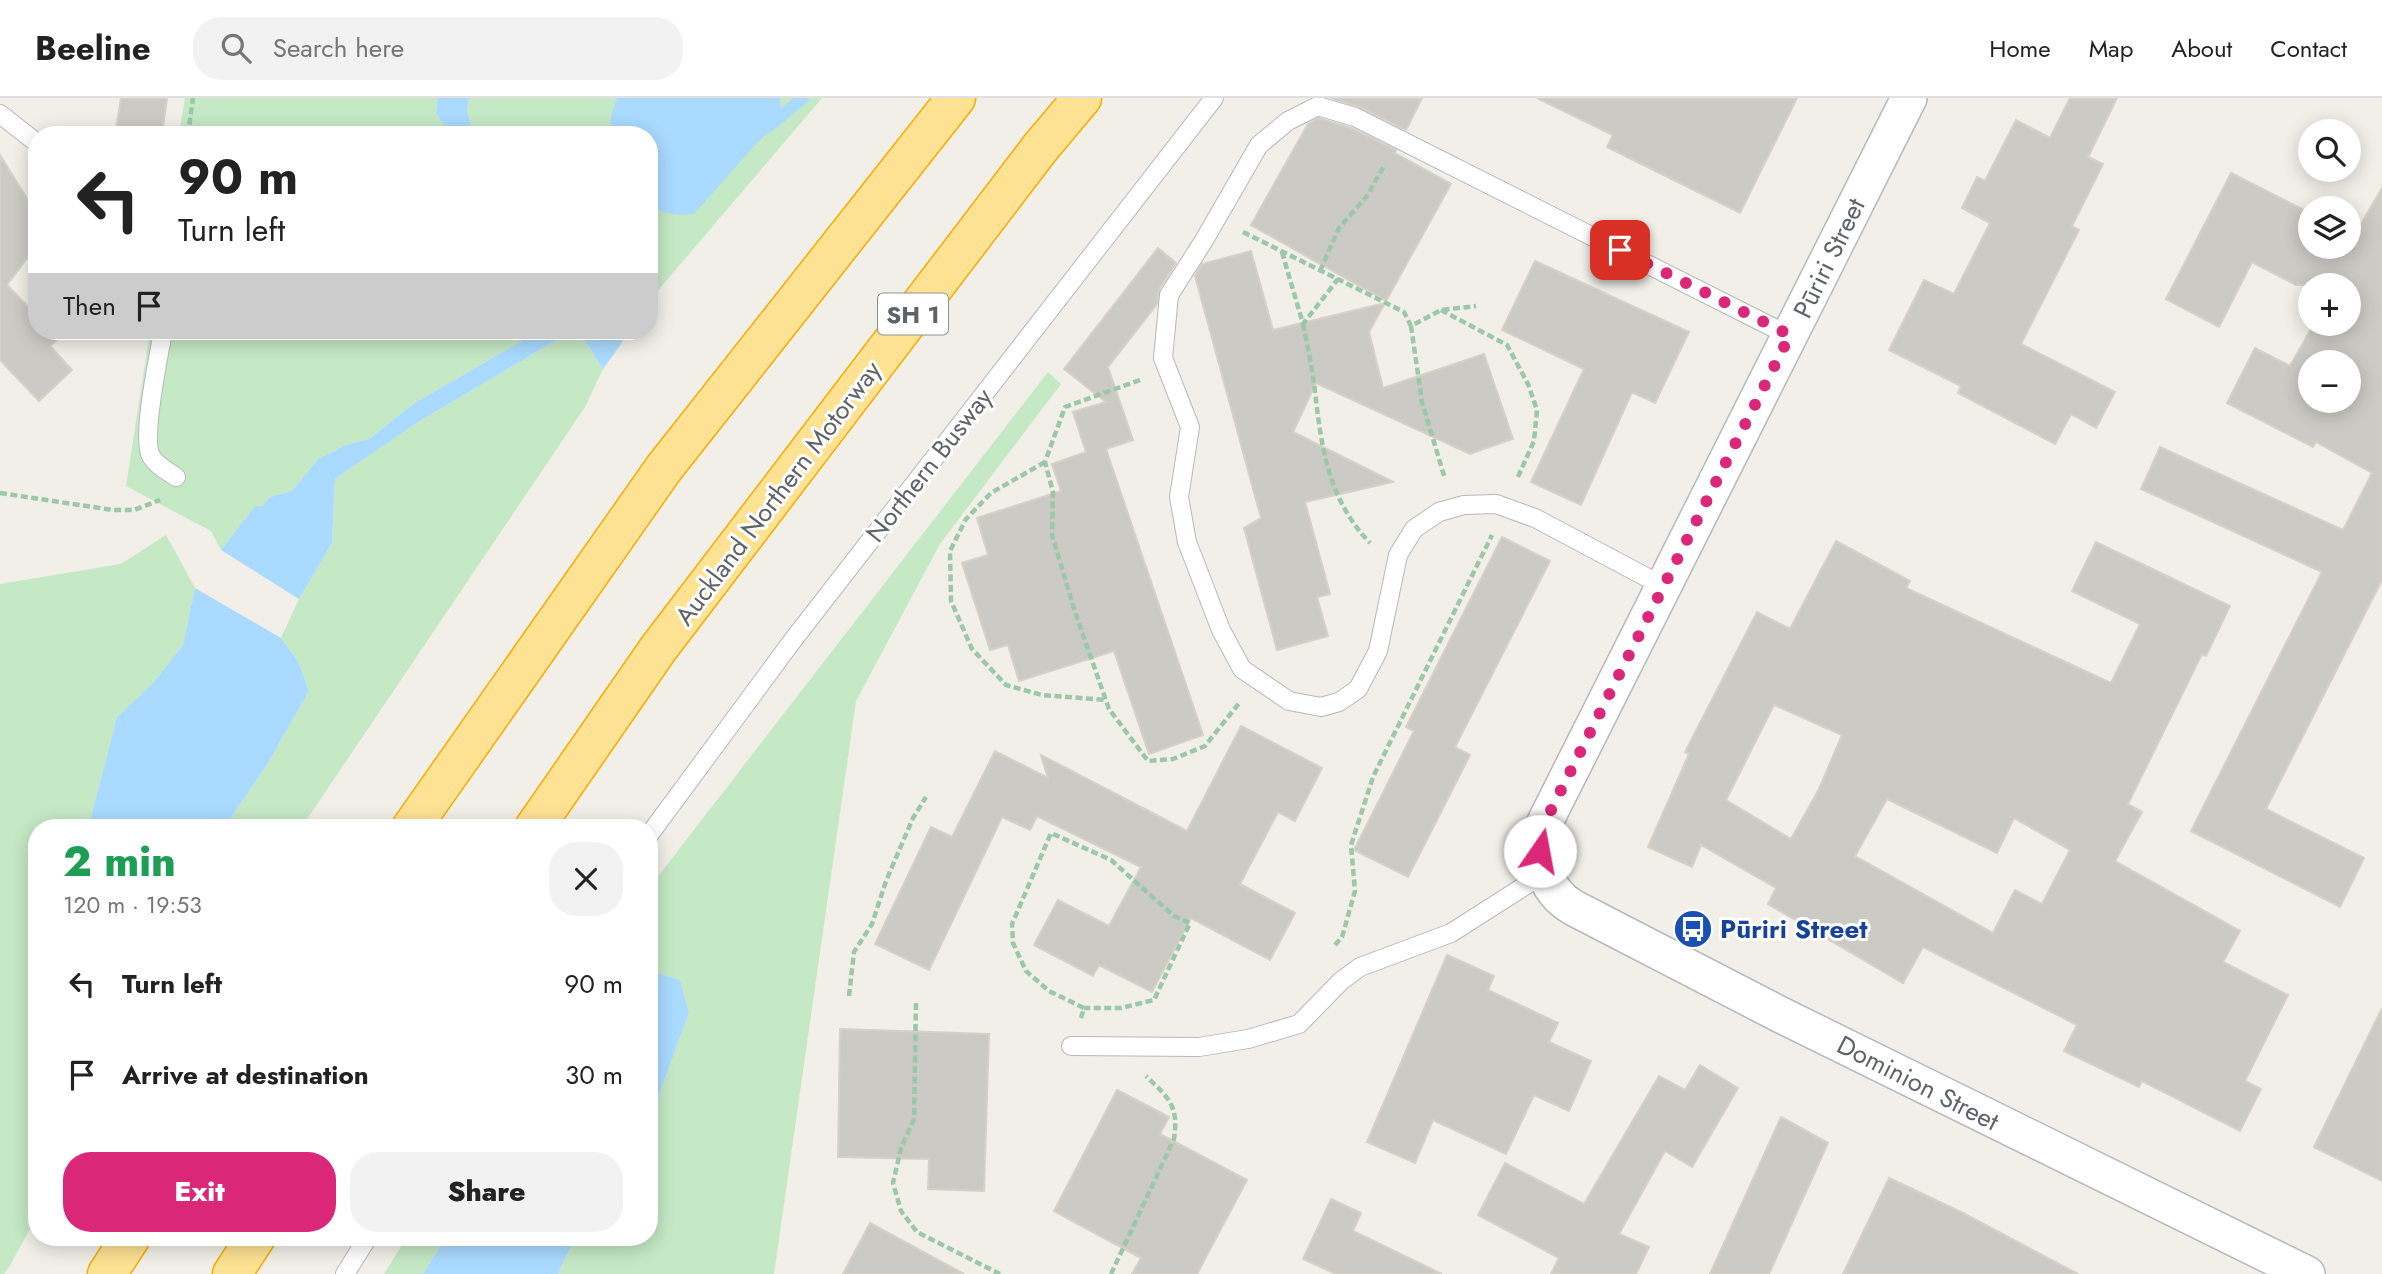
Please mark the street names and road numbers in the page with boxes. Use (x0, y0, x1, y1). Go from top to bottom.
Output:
street label: Pūriri Street (1784, 191, 1875, 324)
road number: SH 1 (878, 294, 948, 334)
street label: Auckland Northern Motorway (666, 352, 891, 633)
street label: Northern Busway (856, 379, 1002, 550)
street label: Dominion Street (1831, 1026, 2006, 1140)

